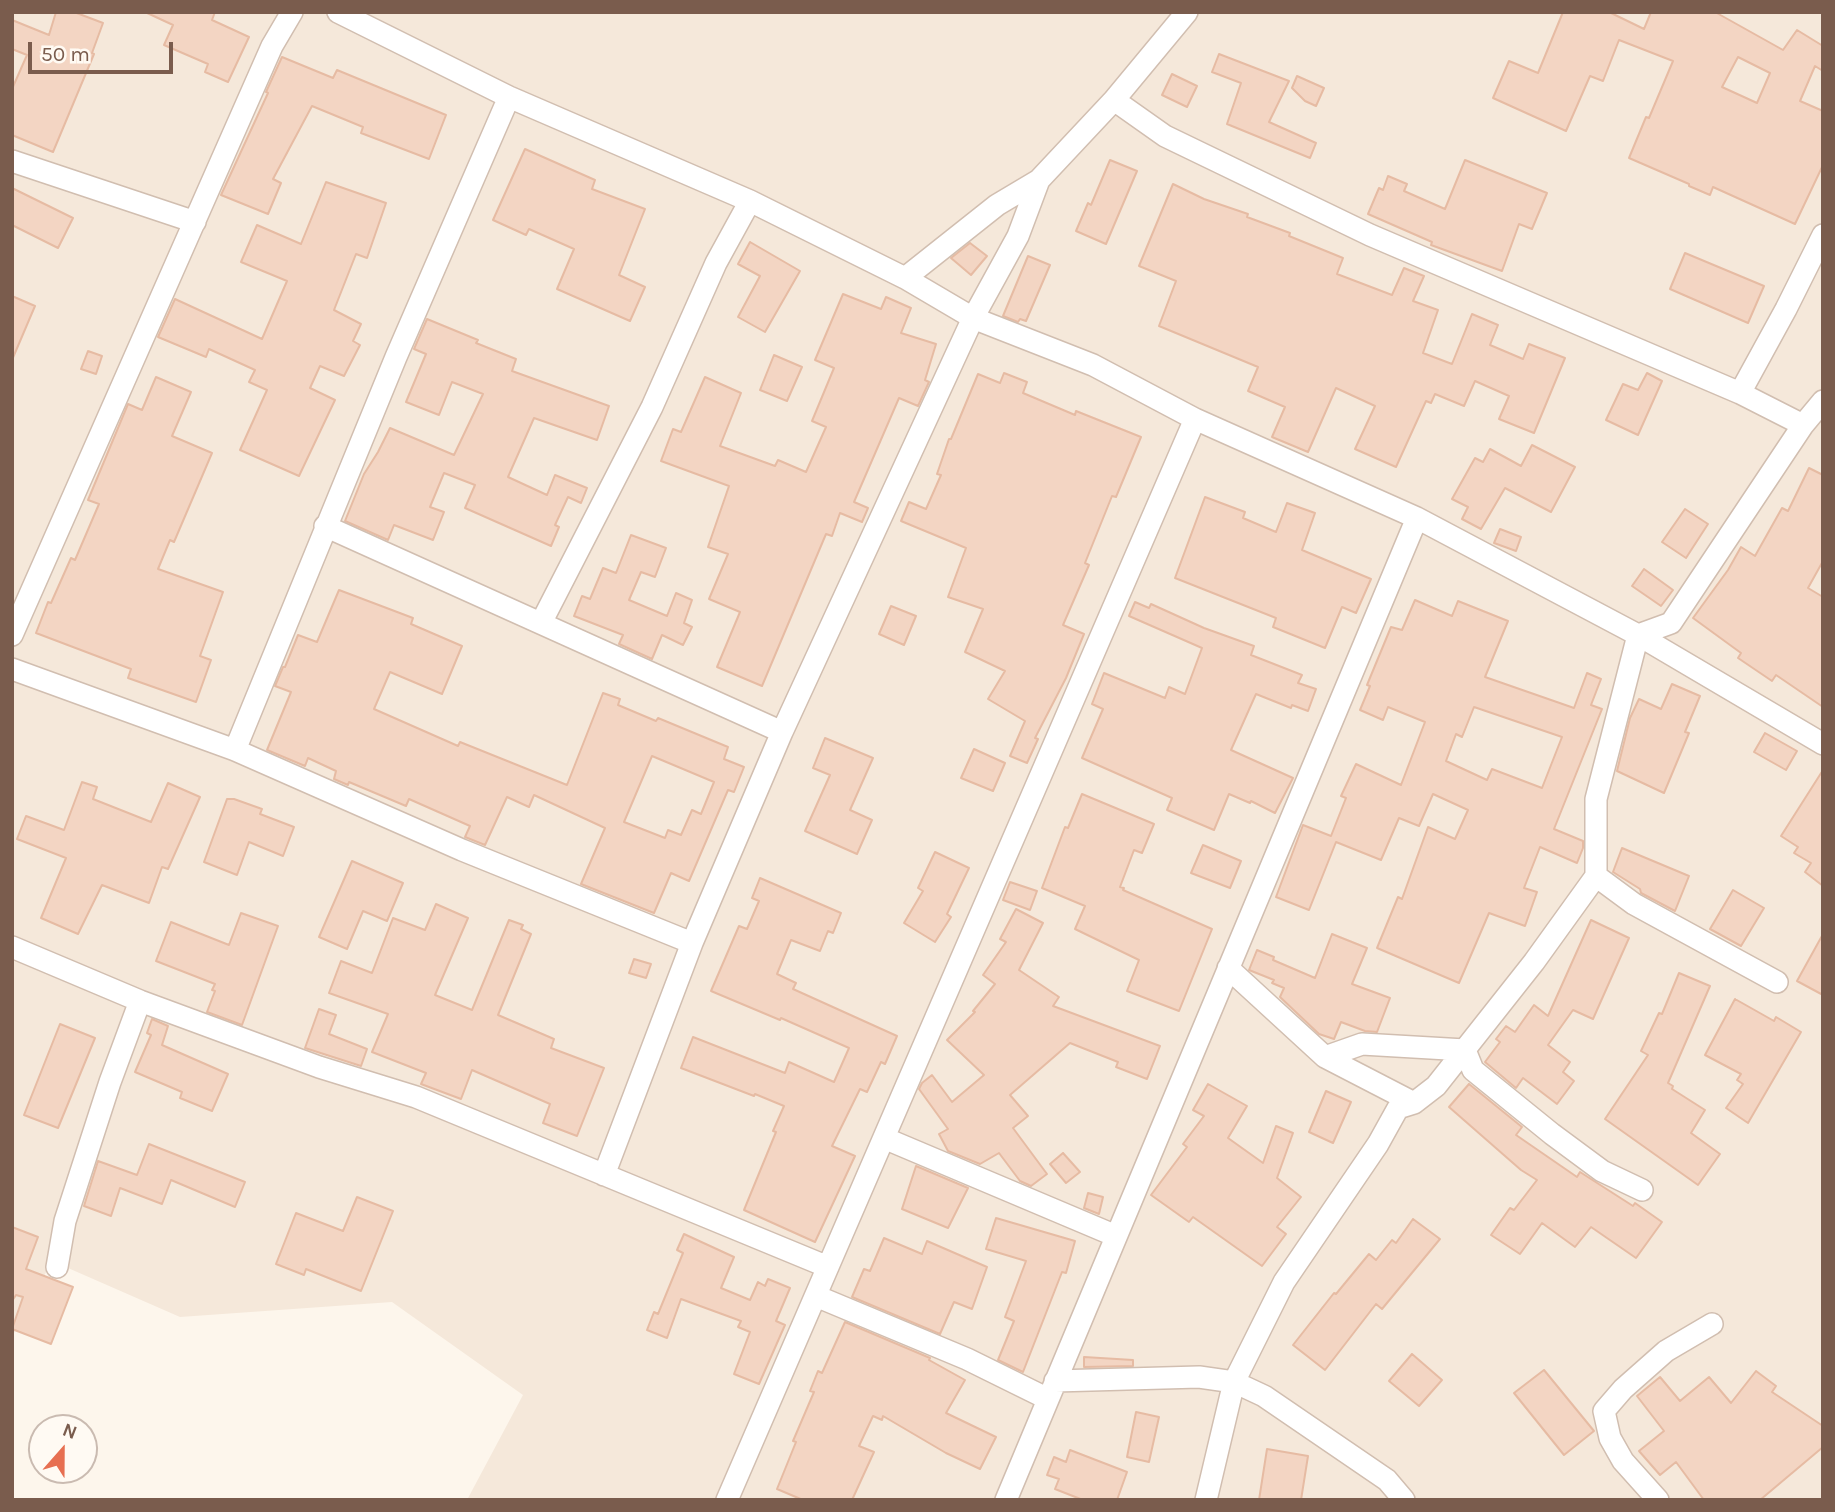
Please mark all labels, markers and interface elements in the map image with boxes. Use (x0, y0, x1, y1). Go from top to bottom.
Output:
scale bar (32, 28, 177, 72)
text: 50 m (41, 42, 90, 66)
north arrow (28, 1414, 98, 1484)
text: N (60, 1419, 80, 1444)

